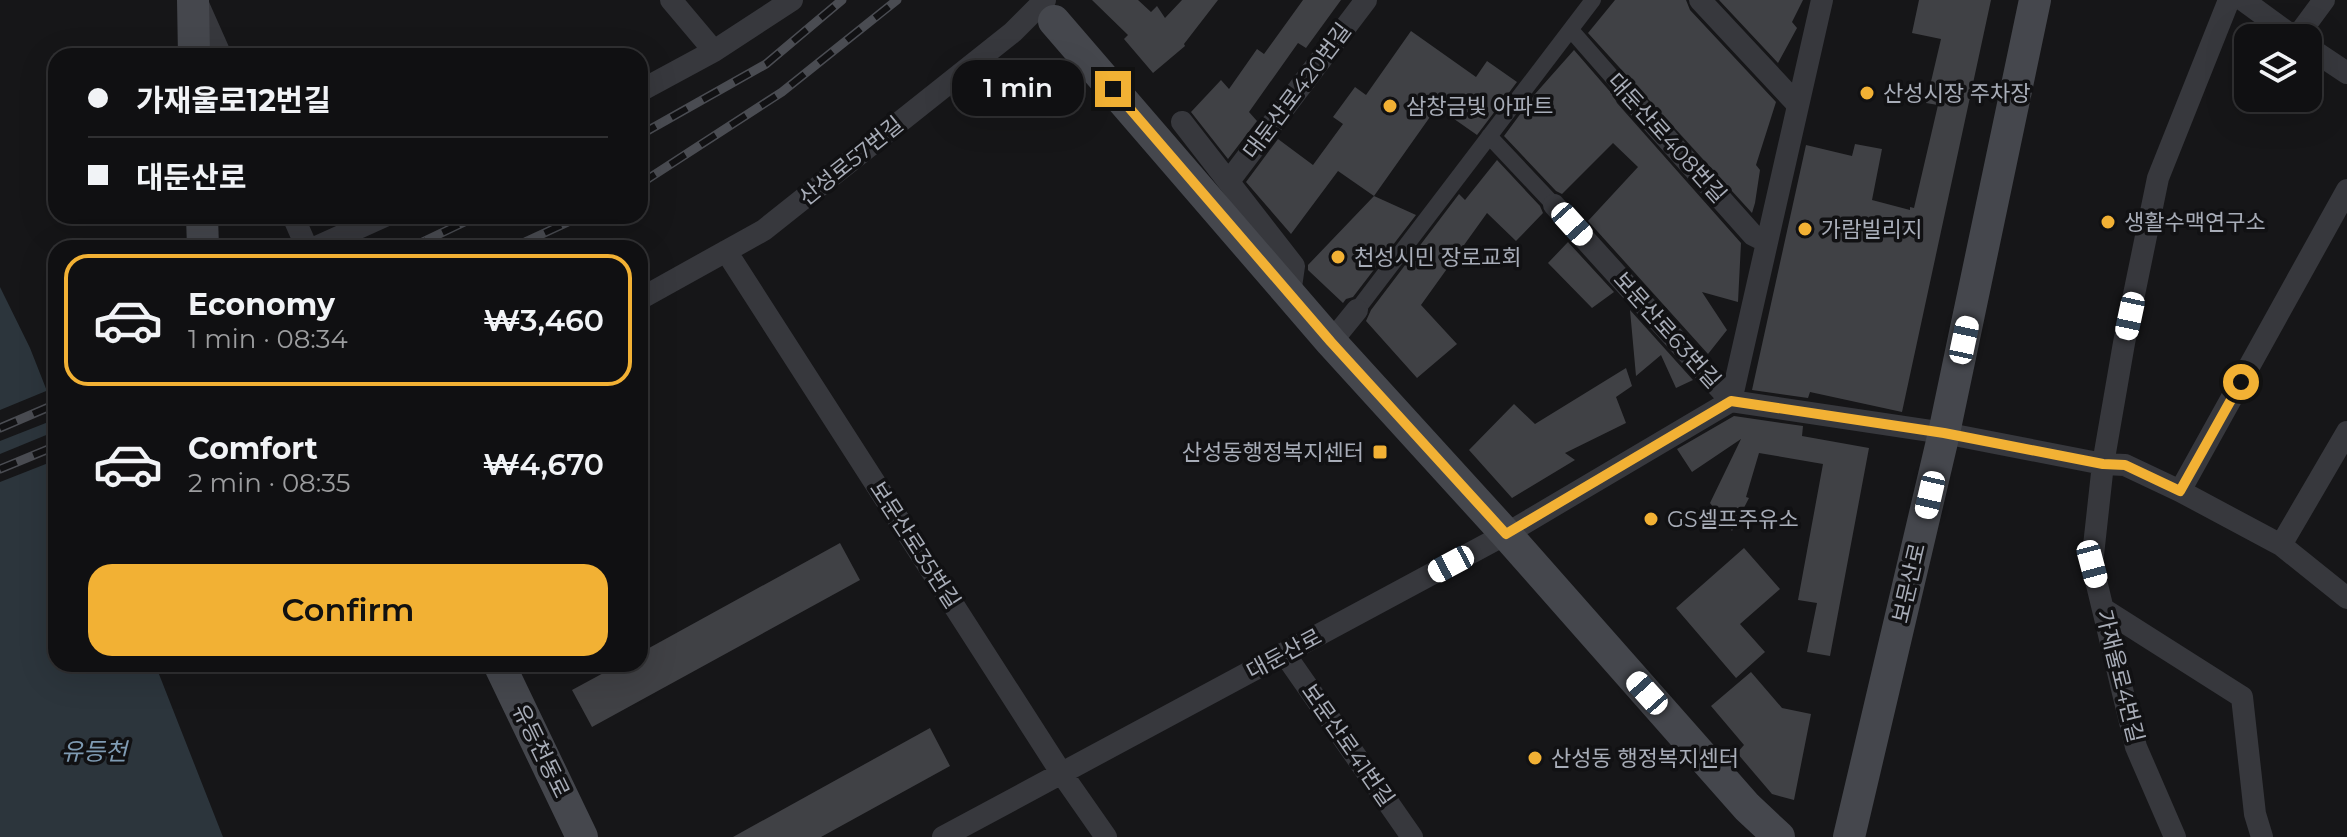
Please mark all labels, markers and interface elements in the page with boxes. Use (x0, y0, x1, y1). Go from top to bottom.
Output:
street label: 대둔산로420번길 (1237, 18, 1357, 164)
map controls (2234, 24, 2322, 112)
button: layers (2234, 24, 2322, 112)
callout: 1 min (953, 61, 1085, 117)
street label: 대둔산로408번길 (1602, 68, 1732, 208)
route end (1095, 71, 1131, 107)
text: 1 min (983, 72, 1053, 104)
place label: 산성시장 주차장 (1883, 80, 2030, 107)
text: 가재울로12번길 (136, 82, 331, 119)
marker: 산성시장 주차장 (1858, 84, 1876, 102)
place label: 삼창금빛 아파트 (1406, 93, 1553, 120)
marker: 삼창금빛 아파트 (1381, 97, 1399, 115)
street label: 산성로57번길 (793, 111, 909, 211)
text: 대둔산로 (136, 159, 246, 196)
car (1547, 198, 1597, 250)
place label: 생활수맥연구소 (2124, 209, 2266, 236)
marker: 생활수맥연구소 (2099, 213, 2117, 231)
place label: 가람빌리지 (1821, 216, 1922, 243)
marker: 가람빌리지 (1796, 220, 1814, 238)
place label: 천성시민 장로교회 (1354, 244, 1522, 271)
marker: 천성시민 장로교회 (1329, 248, 1347, 266)
street label: 보문산로63번길 (1608, 266, 1726, 394)
icon: car (92, 284, 164, 356)
text: Economy (188, 286, 335, 323)
car (2113, 290, 2147, 342)
text: ₩3,460 (483, 302, 604, 339)
car (1947, 314, 1981, 366)
text: 1 min · 08:34 (188, 323, 348, 355)
route start (2223, 364, 2259, 400)
icon: car (92, 428, 164, 500)
text: Comfort (188, 430, 318, 467)
place label: 산성동행정복지센터 (1182, 439, 1364, 466)
marker: 산성동행정복지센터 (1371, 443, 1389, 461)
text: ₩4,670 (483, 446, 604, 483)
text: 2 min · 08:35 (188, 467, 350, 499)
car (1913, 469, 1947, 521)
street label: 보문산로35번길 (864, 476, 966, 614)
place label: GS셀프주유소 (1667, 506, 1799, 533)
marker: GS셀프주유소 (1642, 510, 1660, 528)
car (2074, 538, 2110, 590)
street label: 보문산로 (1887, 541, 1931, 625)
car (1424, 542, 1478, 586)
button: Confirm (88, 564, 608, 656)
street label: 가재울로4번길 (2090, 607, 2150, 745)
street label: 대둔산로 (1242, 623, 1326, 685)
car (1622, 667, 1672, 719)
street label: 보문산로41번길 (1296, 679, 1400, 811)
street label: 유등천동로 (507, 700, 575, 802)
water label: 유등천 (61, 737, 130, 766)
place label: 산성동 행정복지센터 (1551, 745, 1739, 772)
marker: 산성동 행정복지센터 (1526, 749, 1544, 767)

